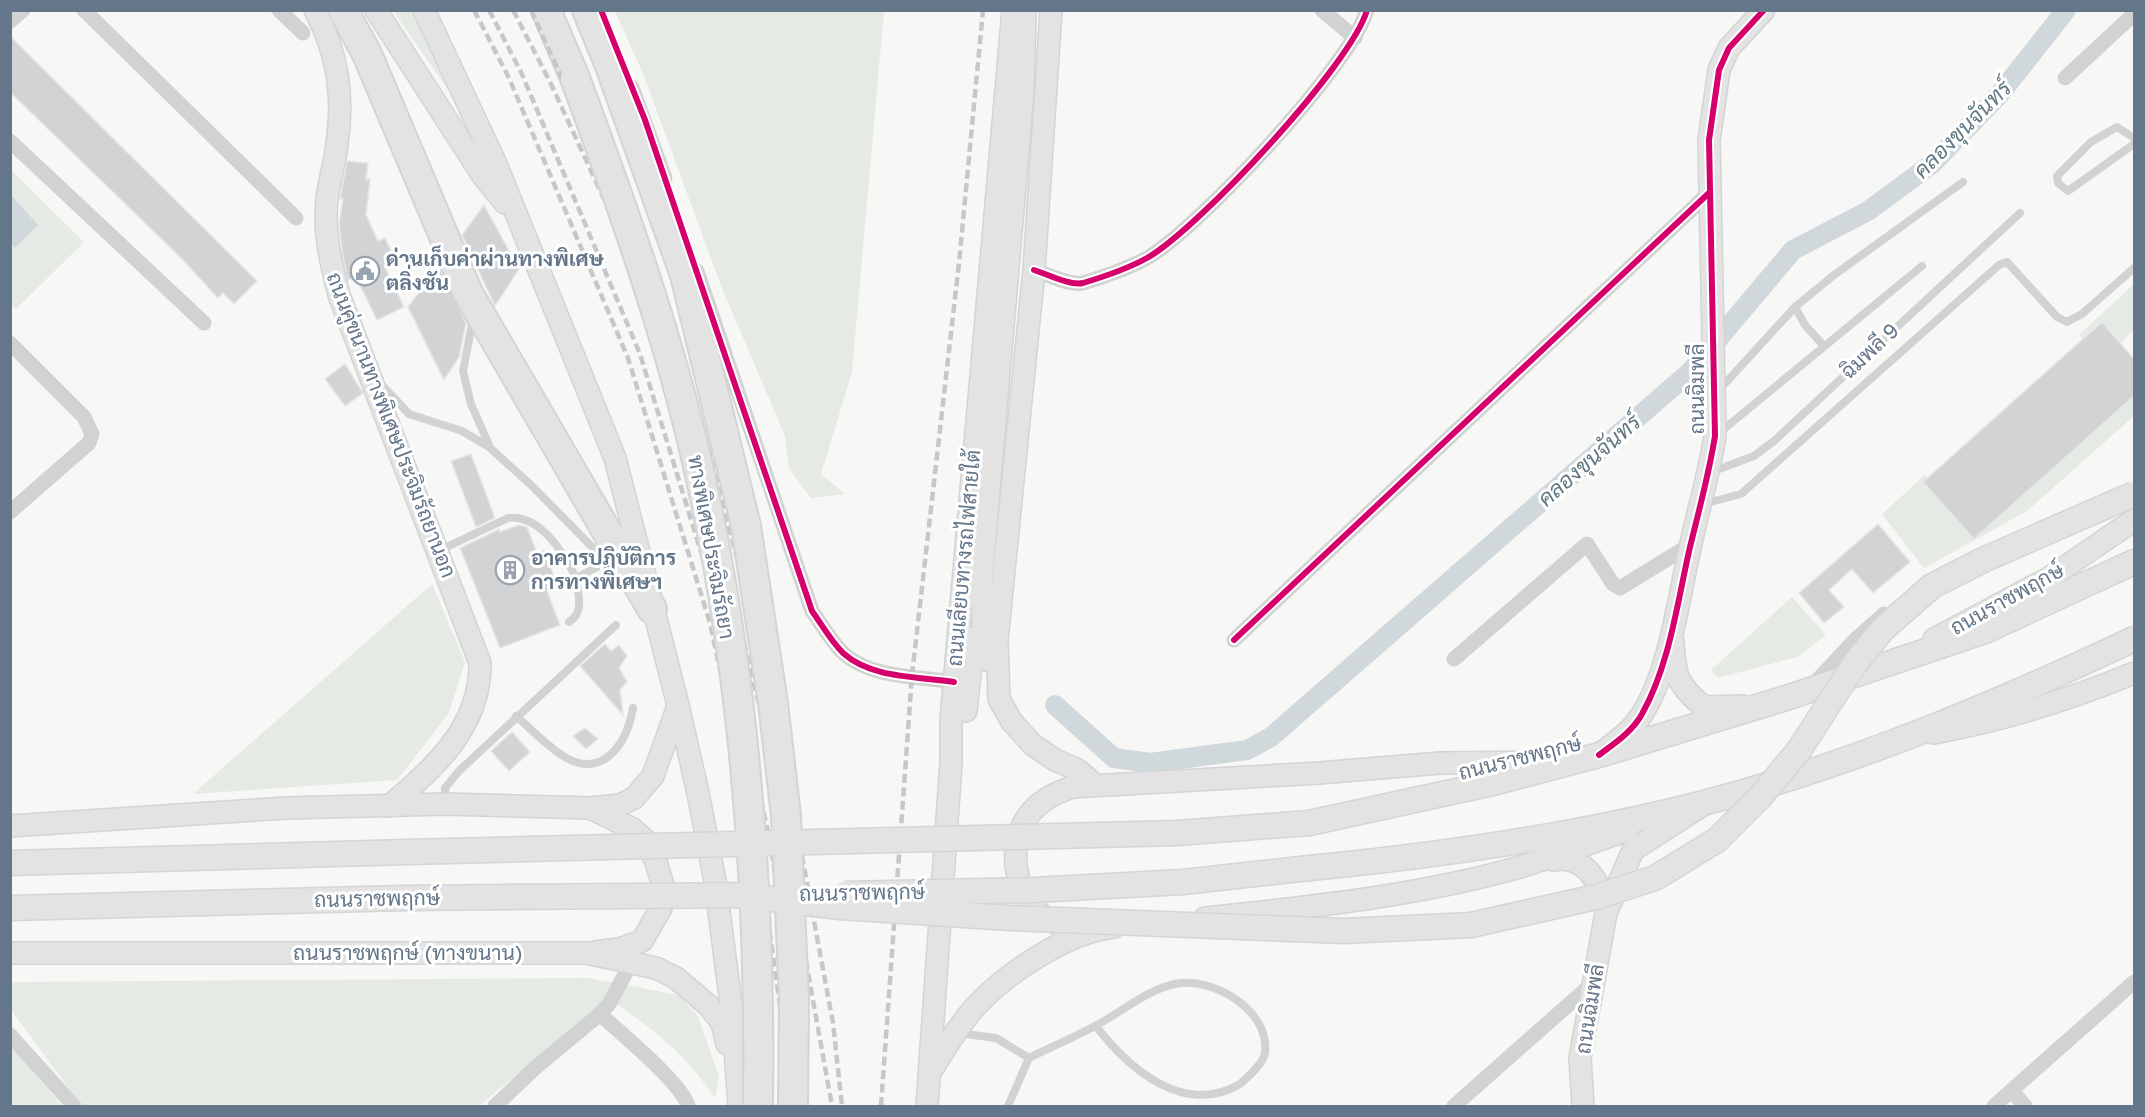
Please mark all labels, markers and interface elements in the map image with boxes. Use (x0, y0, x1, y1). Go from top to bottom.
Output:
water label: คลองขุนจันทร์ (1907, 72, 2020, 185)
place label: ด่านเก็บค่าผ่านทางพิเศษ ตลิ่งชัน (386, 245, 605, 295)
public building icon: ด่านเก็บค่าผ่านทางพิเศษ ตลิ่งชัน (349, 255, 381, 287)
street label: ถนนคู่ขนานทางพิเศษประจิมรัถยานอก (319, 268, 462, 582)
street label: ฉิมพลี 9 (1835, 317, 1904, 384)
street label: ถนนฉิมพลี (1683, 343, 1709, 435)
water label: คลองขุนจันทร์ (1532, 406, 1650, 514)
street label: ถนนเลียบทางรถไฟสายใต้ (941, 448, 985, 667)
street label: ทางพิเศษประจิมรัถยา (683, 453, 741, 641)
place label: อาคารปฏิบัติการ การทางพิเศษฯ (531, 544, 676, 594)
building icon: อาคารปฏิบัติการ การทางพิเศษฯ (494, 554, 526, 586)
street label: ถนนราชพฤกษ์ (1945, 556, 2068, 640)
street label: ถนนราชพฤกษ์ (1456, 729, 1585, 785)
street label: ถนนราชพฤกษ์ (799, 878, 926, 906)
street label: ถนนราชพฤกษ์ (314, 884, 441, 912)
street label: ถนนราชพฤกษ์ (ทางขนาน) (293, 939, 523, 965)
street label: ถนนฉิมพลี (1569, 962, 1609, 1056)

